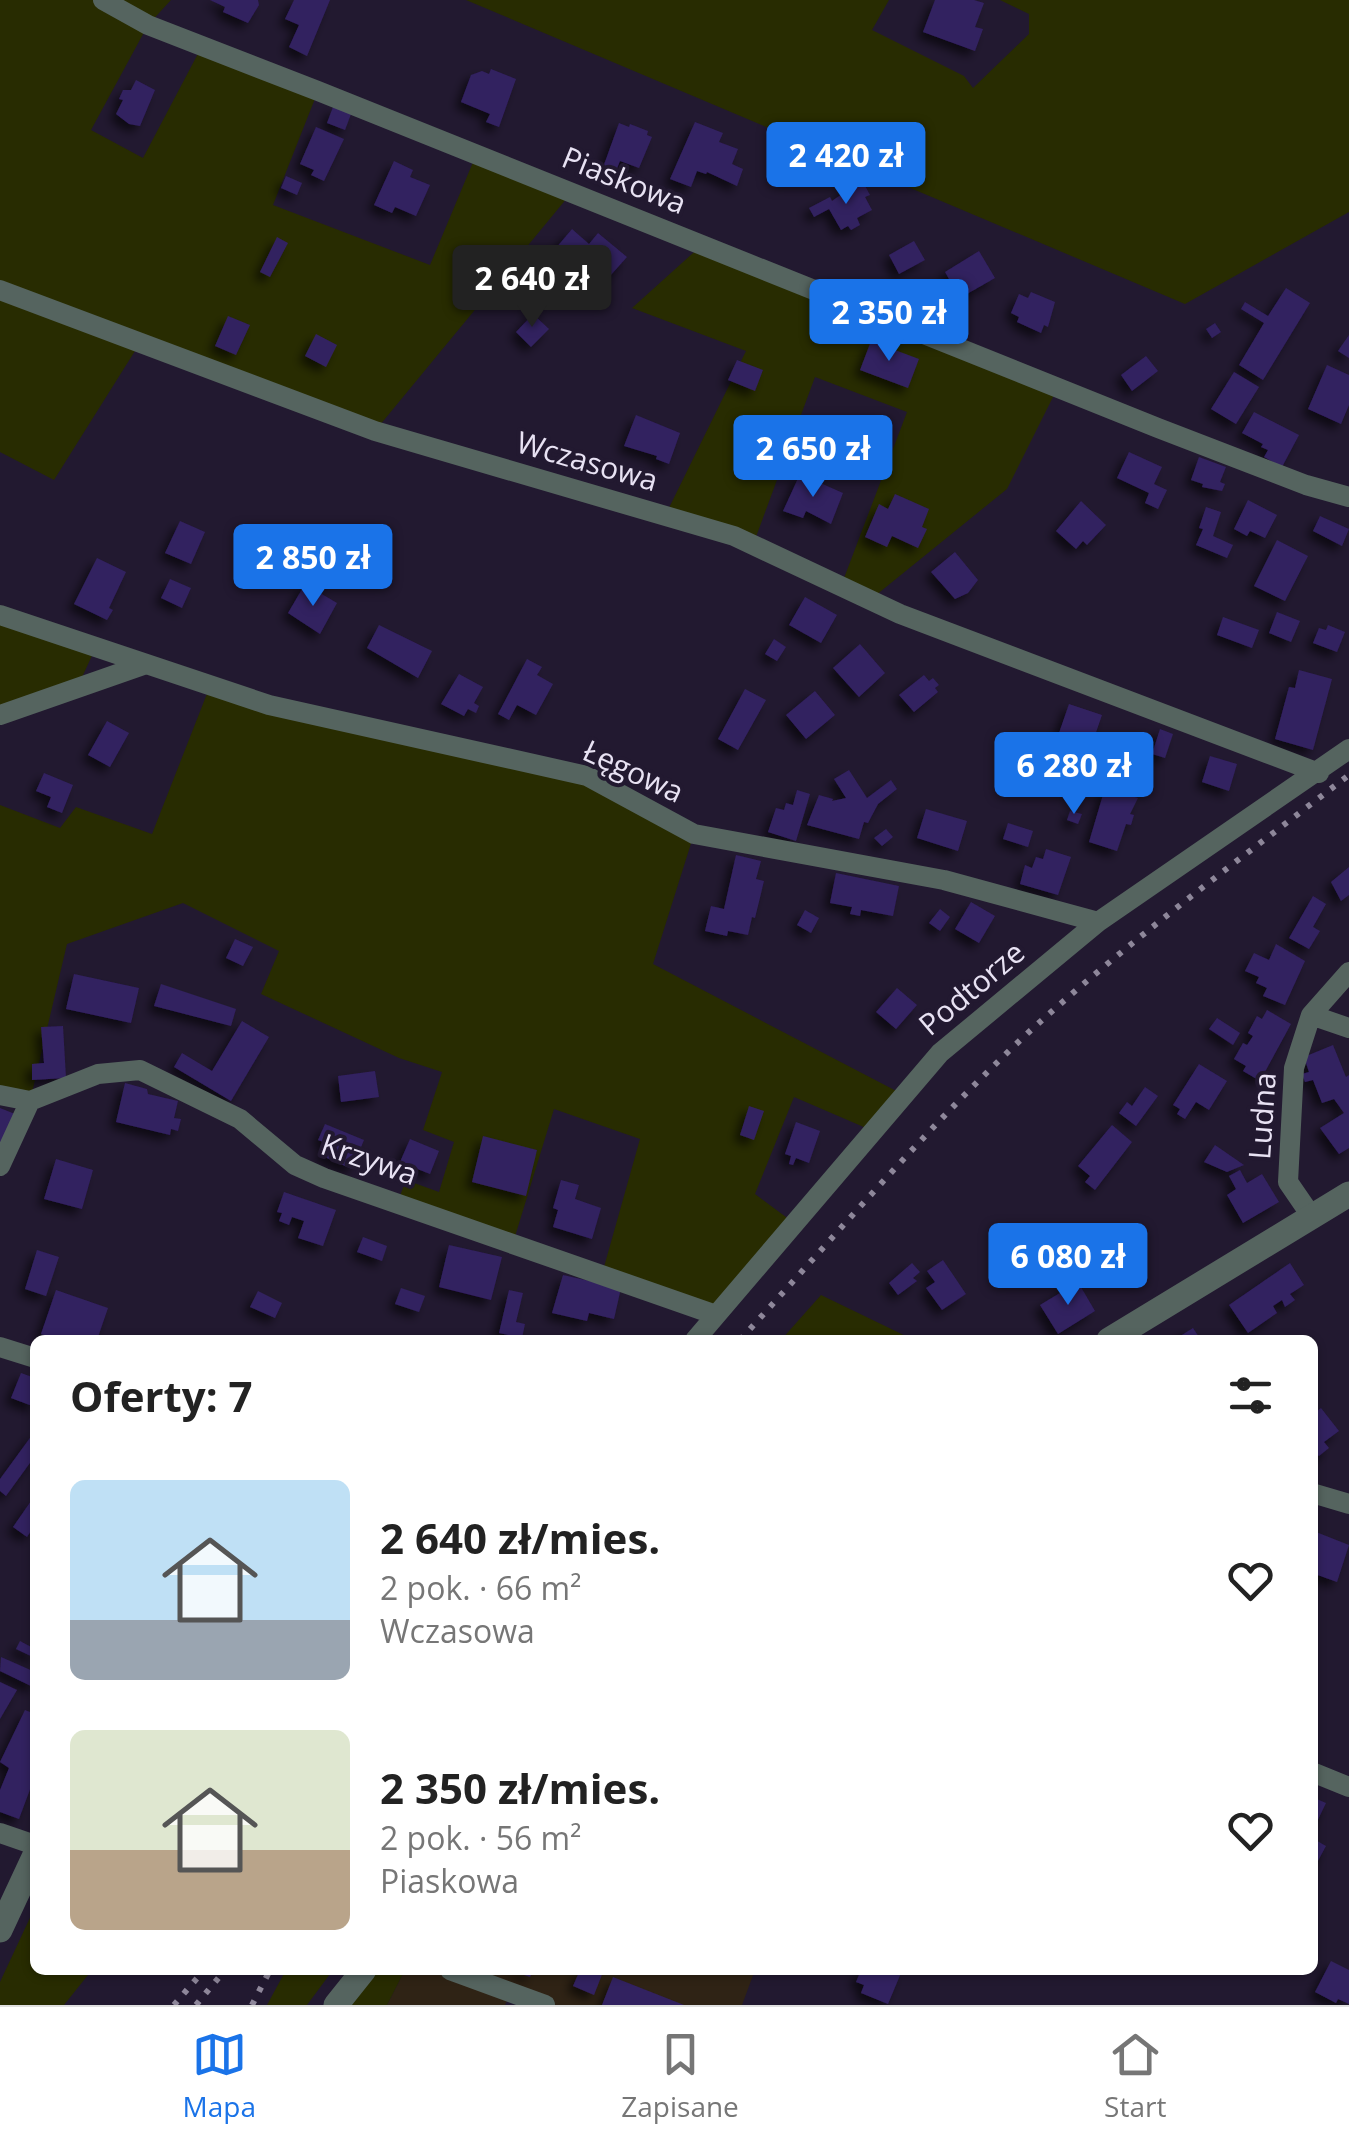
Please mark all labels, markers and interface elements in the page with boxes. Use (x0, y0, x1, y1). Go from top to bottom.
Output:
pin: 2 420 zł (743, 122, 949, 207)
text: 2 420 zł (788, 133, 904, 176)
street label: Piaskowa (556, 136, 693, 223)
pin: 2 640 zł (429, 245, 635, 330)
text: 2 640 zł (474, 256, 590, 299)
pin: 2 350 zł (786, 279, 992, 364)
text: 2 350 zł (831, 290, 947, 333)
pin: 2 650 zł (710, 415, 916, 500)
street label: Wczasowa (512, 421, 663, 500)
text: 2 650 zł (755, 426, 871, 469)
pin: 2 850 zł (210, 524, 416, 609)
text: 2 850 zł (255, 535, 371, 578)
street label: Łęgowa (577, 730, 691, 812)
pin: 6 280 zł (971, 732, 1177, 817)
text: 6 280 zł (1016, 743, 1132, 786)
street label: Podtorze (909, 932, 1033, 1044)
street label: Ludna (1238, 1071, 1285, 1161)
street label: Krzywa (316, 1123, 423, 1194)
pin: 6 080 zł (965, 1223, 1171, 1308)
text: 6 080 zł (1010, 1234, 1126, 1277)
text: Oferty: 7 (70, 1367, 253, 1424)
icon: filters (1223, 1368, 1278, 1423)
text: 2 640 zł/mies. (380, 1509, 660, 1566)
icon: home (150, 1520, 270, 1640)
icon: heart (1223, 1553, 1278, 1608)
text: 2 pok. · 66 m² (380, 1566, 581, 1609)
text: Wczasowa (380, 1609, 535, 1652)
text: 2 350 zł/mies. (380, 1759, 660, 1816)
icon: home (150, 1770, 270, 1890)
icon: heart (1223, 1803, 1278, 1858)
text: 2 pok. · 56 m² (380, 1816, 581, 1859)
text: Piaskowa (380, 1859, 519, 1902)
tab: Mapa (183, 2027, 256, 2125)
tab: Zapisane (621, 2027, 739, 2125)
tab: Start (1104, 2027, 1166, 2125)

